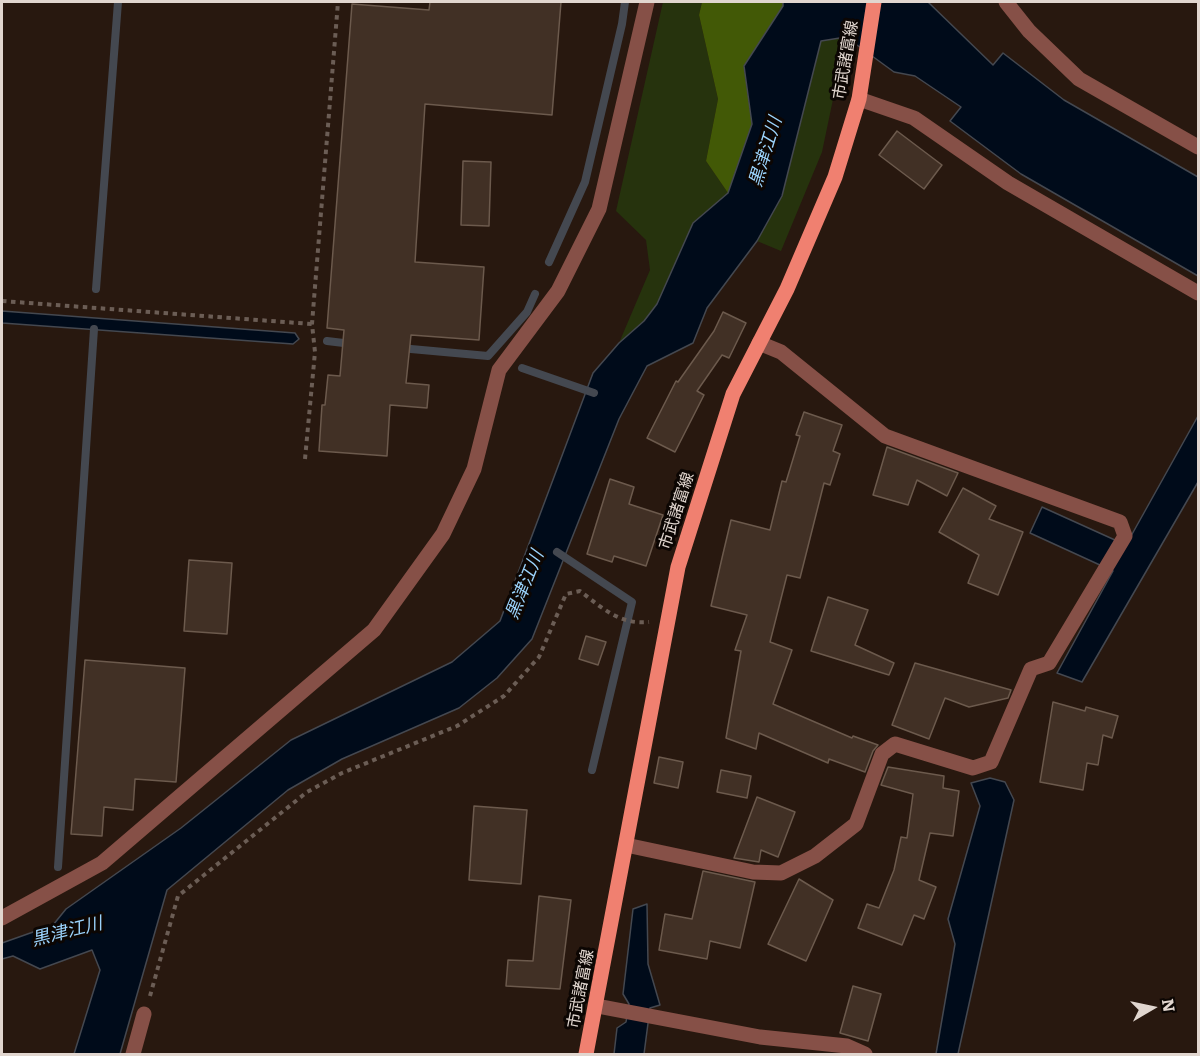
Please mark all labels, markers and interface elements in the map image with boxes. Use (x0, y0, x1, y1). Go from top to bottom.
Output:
street label: 市武諸富線 (830, 19, 862, 101)
water label: 黒津江川 (745, 114, 787, 190)
street label: 市武諸富線 (656, 470, 698, 552)
water label: 黒津江川 (502, 548, 548, 622)
water label: 黒津江川 (29, 913, 105, 951)
street label: 市武諸富線 (564, 948, 598, 1030)
north arrow (1122, 978, 1182, 1038)
text: N (1157, 997, 1183, 1014)

